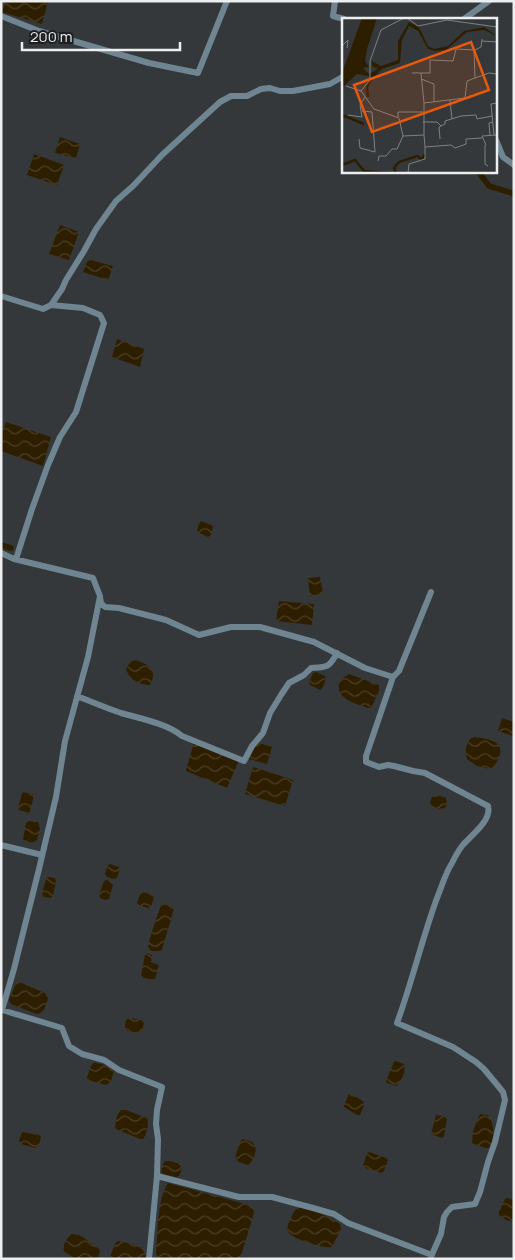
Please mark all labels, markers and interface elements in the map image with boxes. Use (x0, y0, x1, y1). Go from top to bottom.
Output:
inset map (342, 18, 498, 172)
scale bar (22, 20, 180, 52)
text: 200 m (30, 26, 73, 47)

